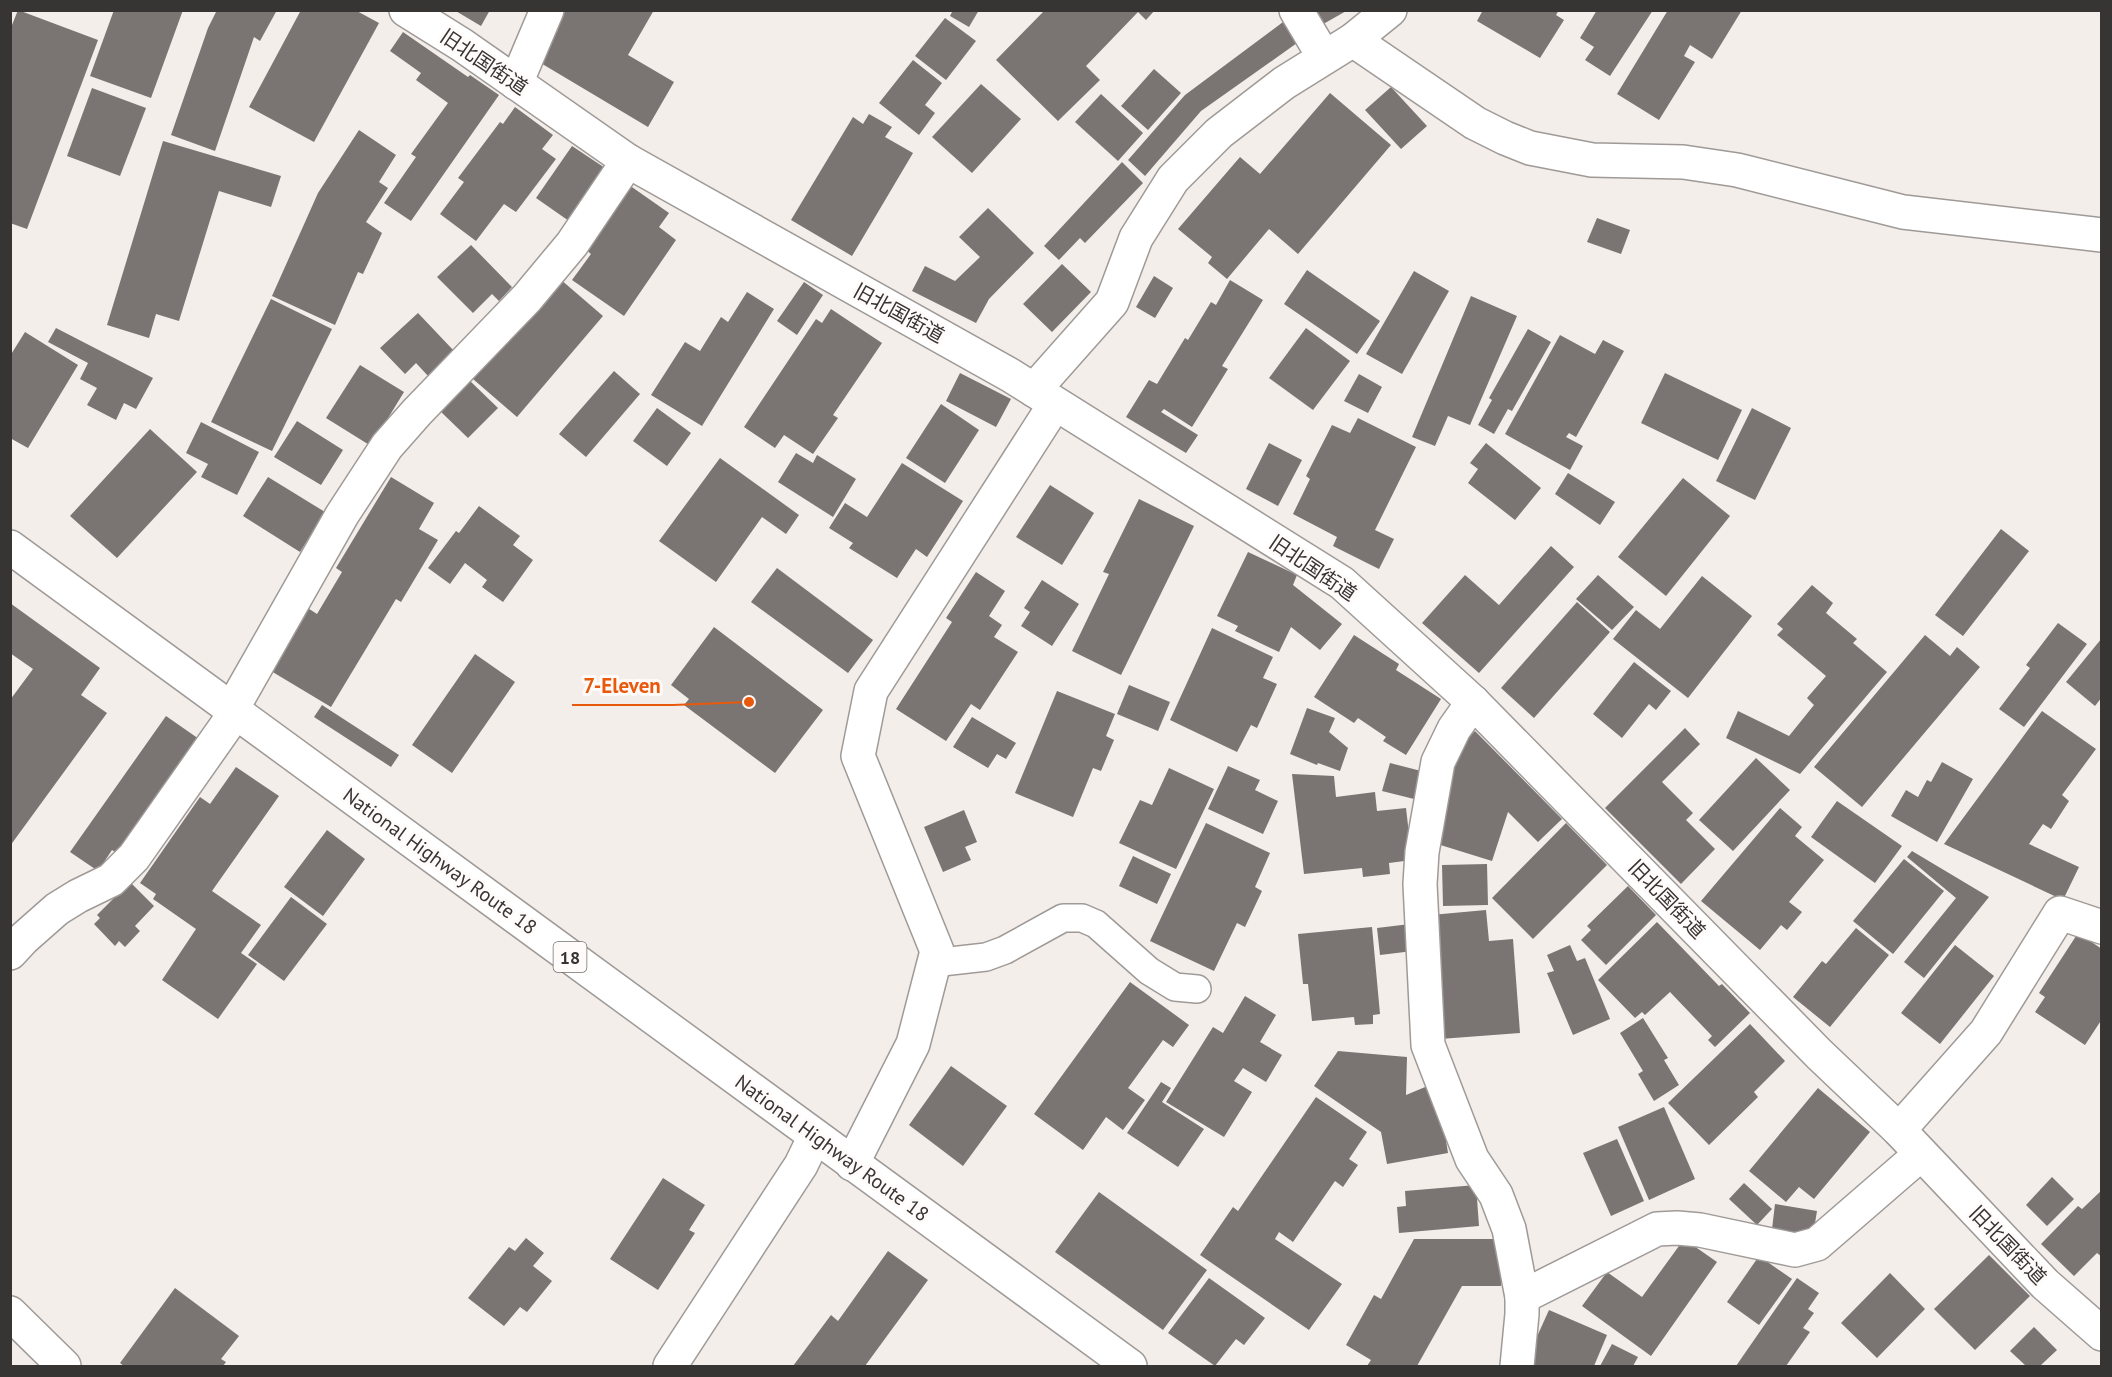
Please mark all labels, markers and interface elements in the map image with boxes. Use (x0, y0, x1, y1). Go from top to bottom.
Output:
street label: 旧北国街道 (435, 23, 533, 101)
street label: 旧北国街道 (849, 277, 949, 349)
street label: 旧北国街道 (1264, 529, 1362, 607)
callout: 7-Eleven (572, 666, 673, 705)
text: 7-Eleven (583, 672, 661, 699)
street label: National Highway Route 18 (338, 782, 542, 940)
street label: 旧北国街道 (1623, 854, 1711, 944)
road number: 18 (554, 942, 586, 972)
street label: National Highway Route 18 (730, 1069, 934, 1227)
street label: 旧北国街道 (1964, 1200, 2052, 1290)

